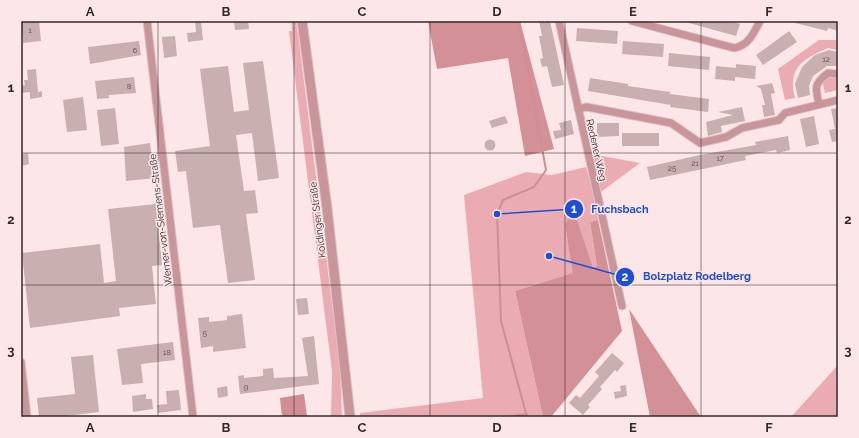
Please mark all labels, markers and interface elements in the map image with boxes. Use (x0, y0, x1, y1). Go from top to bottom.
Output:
text: A (86, 4, 95, 19)
text: B (222, 4, 231, 19)
text: C (358, 4, 367, 19)
text: D (492, 4, 502, 19)
text: E (629, 4, 637, 19)
text: F (765, 4, 773, 19)
house number: 1 (28, 25, 32, 35)
house number: 6 (133, 45, 138, 55)
house number: 12 (822, 54, 830, 64)
text: 1 (8, 80, 15, 95)
text: 1 (845, 80, 852, 95)
house number: 8 (127, 81, 132, 91)
street label: Redener Weg (584, 118, 609, 182)
street label: Werner-von-Siemens-Straße (147, 153, 174, 287)
house number: 17 (716, 153, 725, 163)
house number: 21 (691, 158, 699, 168)
house number: 25 (668, 163, 677, 173)
street label: Koldinger Straße (307, 181, 328, 259)
callout: Fuchsbach (564, 198, 657, 221)
text: 1 (571, 202, 577, 216)
text: Fuchsbach (591, 203, 649, 216)
text: 2 (7, 212, 15, 227)
text: 2 (844, 212, 852, 227)
callout: Bolzplatz Rodelberg (615, 265, 759, 288)
text: 2 (622, 270, 629, 284)
text: Bolzplatz Rodelberg (643, 270, 751, 283)
house number: 5 (203, 328, 208, 338)
text: 3 (7, 343, 15, 358)
text: 3 (844, 343, 852, 358)
house number: 18 (163, 347, 171, 357)
house number: 9 (244, 382, 249, 392)
text: A (86, 420, 95, 435)
text: B (222, 420, 231, 435)
text: C (358, 420, 367, 435)
text: D (492, 420, 502, 435)
text: E (629, 420, 637, 435)
text: F (765, 420, 773, 435)

